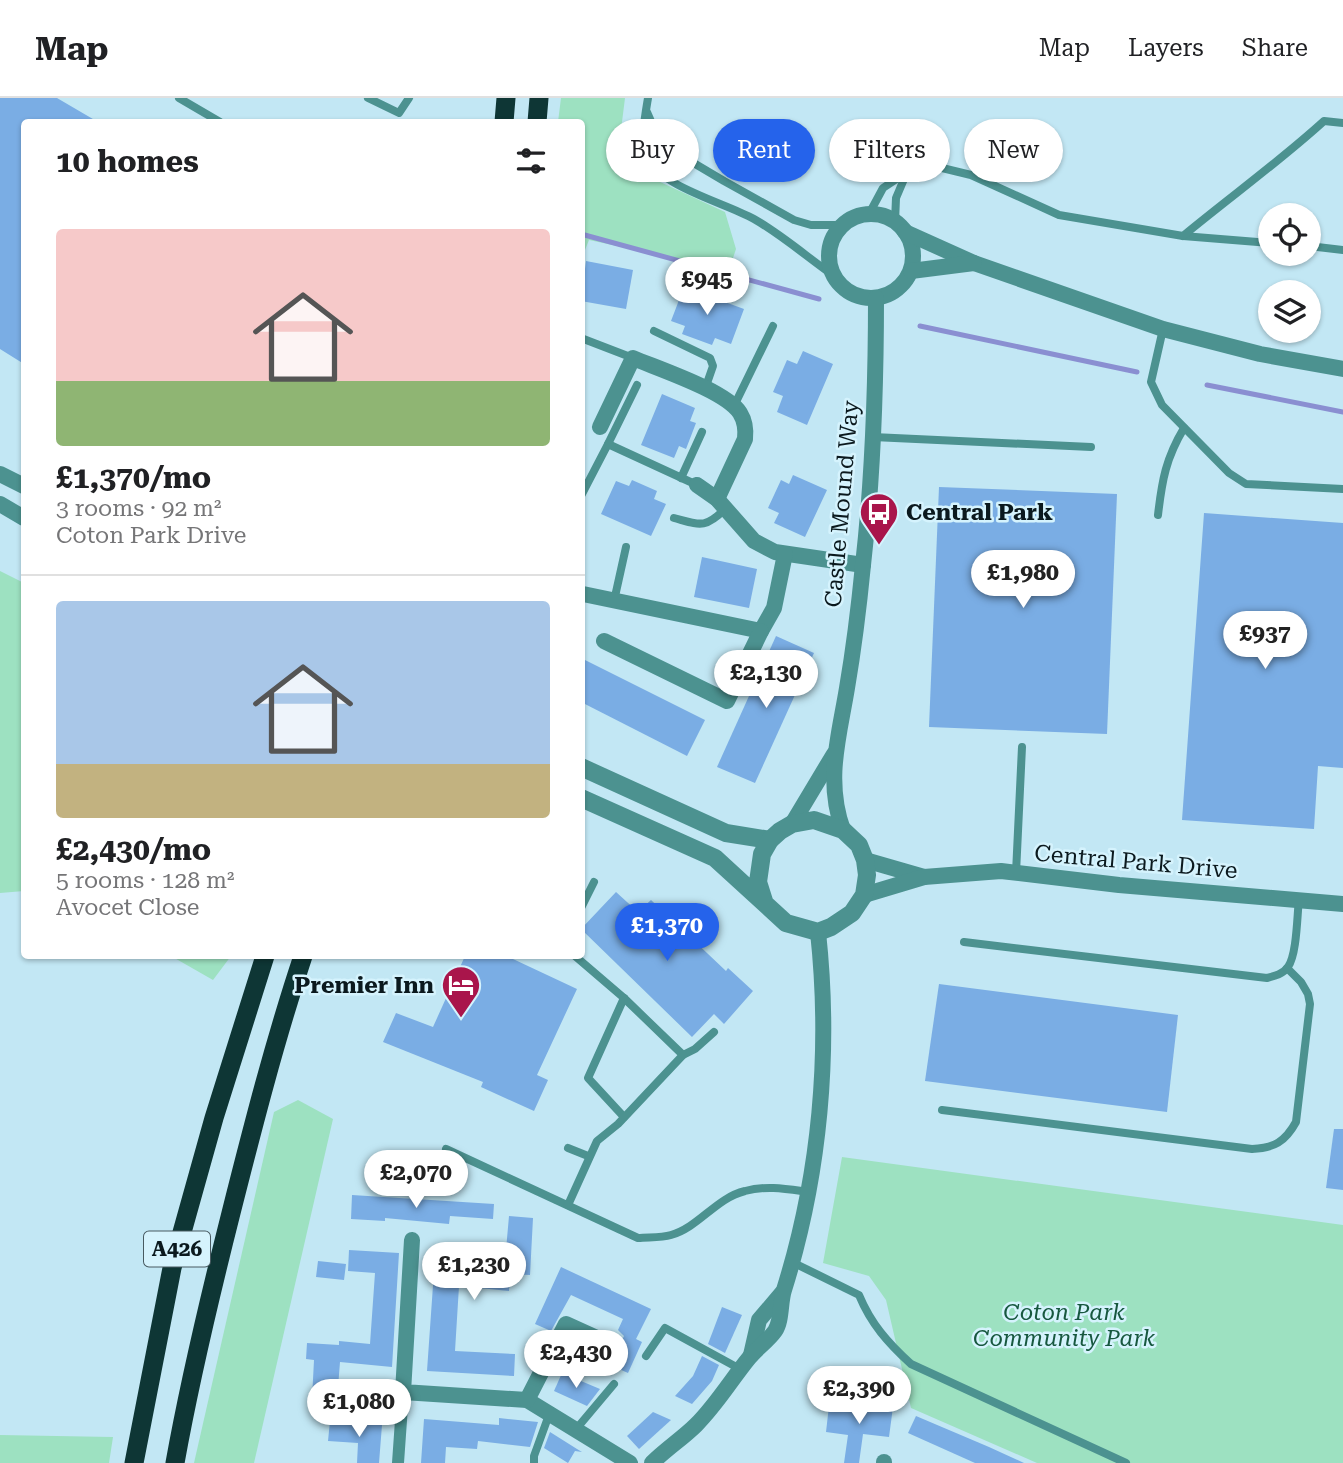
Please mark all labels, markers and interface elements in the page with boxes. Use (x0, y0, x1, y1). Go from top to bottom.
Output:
text: Map (35, 29, 109, 68)
text: Map (1039, 34, 1090, 62)
text: Layers (1128, 34, 1204, 62)
text: Share (1242, 34, 1308, 62)
chip: Buy (606, 119, 699, 182)
chip: Rent (713, 119, 815, 182)
chip: Filters (829, 119, 950, 182)
chip: New (964, 119, 1063, 182)
icon: filters (512, 142, 550, 180)
text: 10 homes (56, 144, 199, 179)
map controls (1258, 203, 1321, 343)
button: locate (1258, 203, 1321, 266)
pin: £945 (666, 258, 748, 317)
text: £945 (681, 266, 733, 293)
icon: home (240, 274, 366, 400)
button: layers (1258, 280, 1321, 343)
street label: Castle Mound Way (820, 399, 865, 609)
text: £1,370/mo (56, 460, 211, 495)
bus stop icon: Central Park (858, 491, 900, 546)
text: 3 rooms · 92 m² (56, 495, 222, 522)
place label: Central Park (906, 499, 1053, 526)
text: Coton Park Drive (56, 522, 246, 549)
pin: £1,980 (966, 550, 1080, 610)
text: £1,980 (987, 559, 1059, 586)
pin: £937 (1224, 612, 1306, 671)
text: £937 (1239, 620, 1291, 647)
icon: home (240, 646, 366, 772)
pin: £2,130 (709, 650, 823, 710)
text: £2,130 (730, 659, 802, 686)
text: £2,430/mo (56, 832, 211, 867)
street label: Central Park Drive (1033, 840, 1239, 884)
text: 5 rooms · 128 m² (56, 867, 234, 894)
text: Avocet Close (56, 894, 199, 921)
pin: £1,370 (610, 904, 724, 963)
text: £1,370 (631, 912, 703, 939)
hotel icon: Premier Inn (440, 964, 482, 1019)
place label: Premier Inn (294, 972, 435, 999)
pin: £2,070 (359, 1150, 473, 1210)
text: £2,070 (380, 1159, 452, 1186)
road number: A426 (144, 1232, 210, 1266)
pin: £1,230 (417, 1242, 531, 1302)
text: £1,230 (438, 1251, 510, 1278)
park label: Coton Park Community Park (973, 1299, 1156, 1352)
pin: £2,430 (519, 1330, 633, 1390)
text: £2,430 (540, 1339, 612, 1366)
pin: £2,390 (802, 1366, 916, 1426)
text: £2,390 (823, 1375, 895, 1402)
pin: £1,080 (302, 1380, 416, 1439)
text: £1,080 (323, 1388, 395, 1415)

